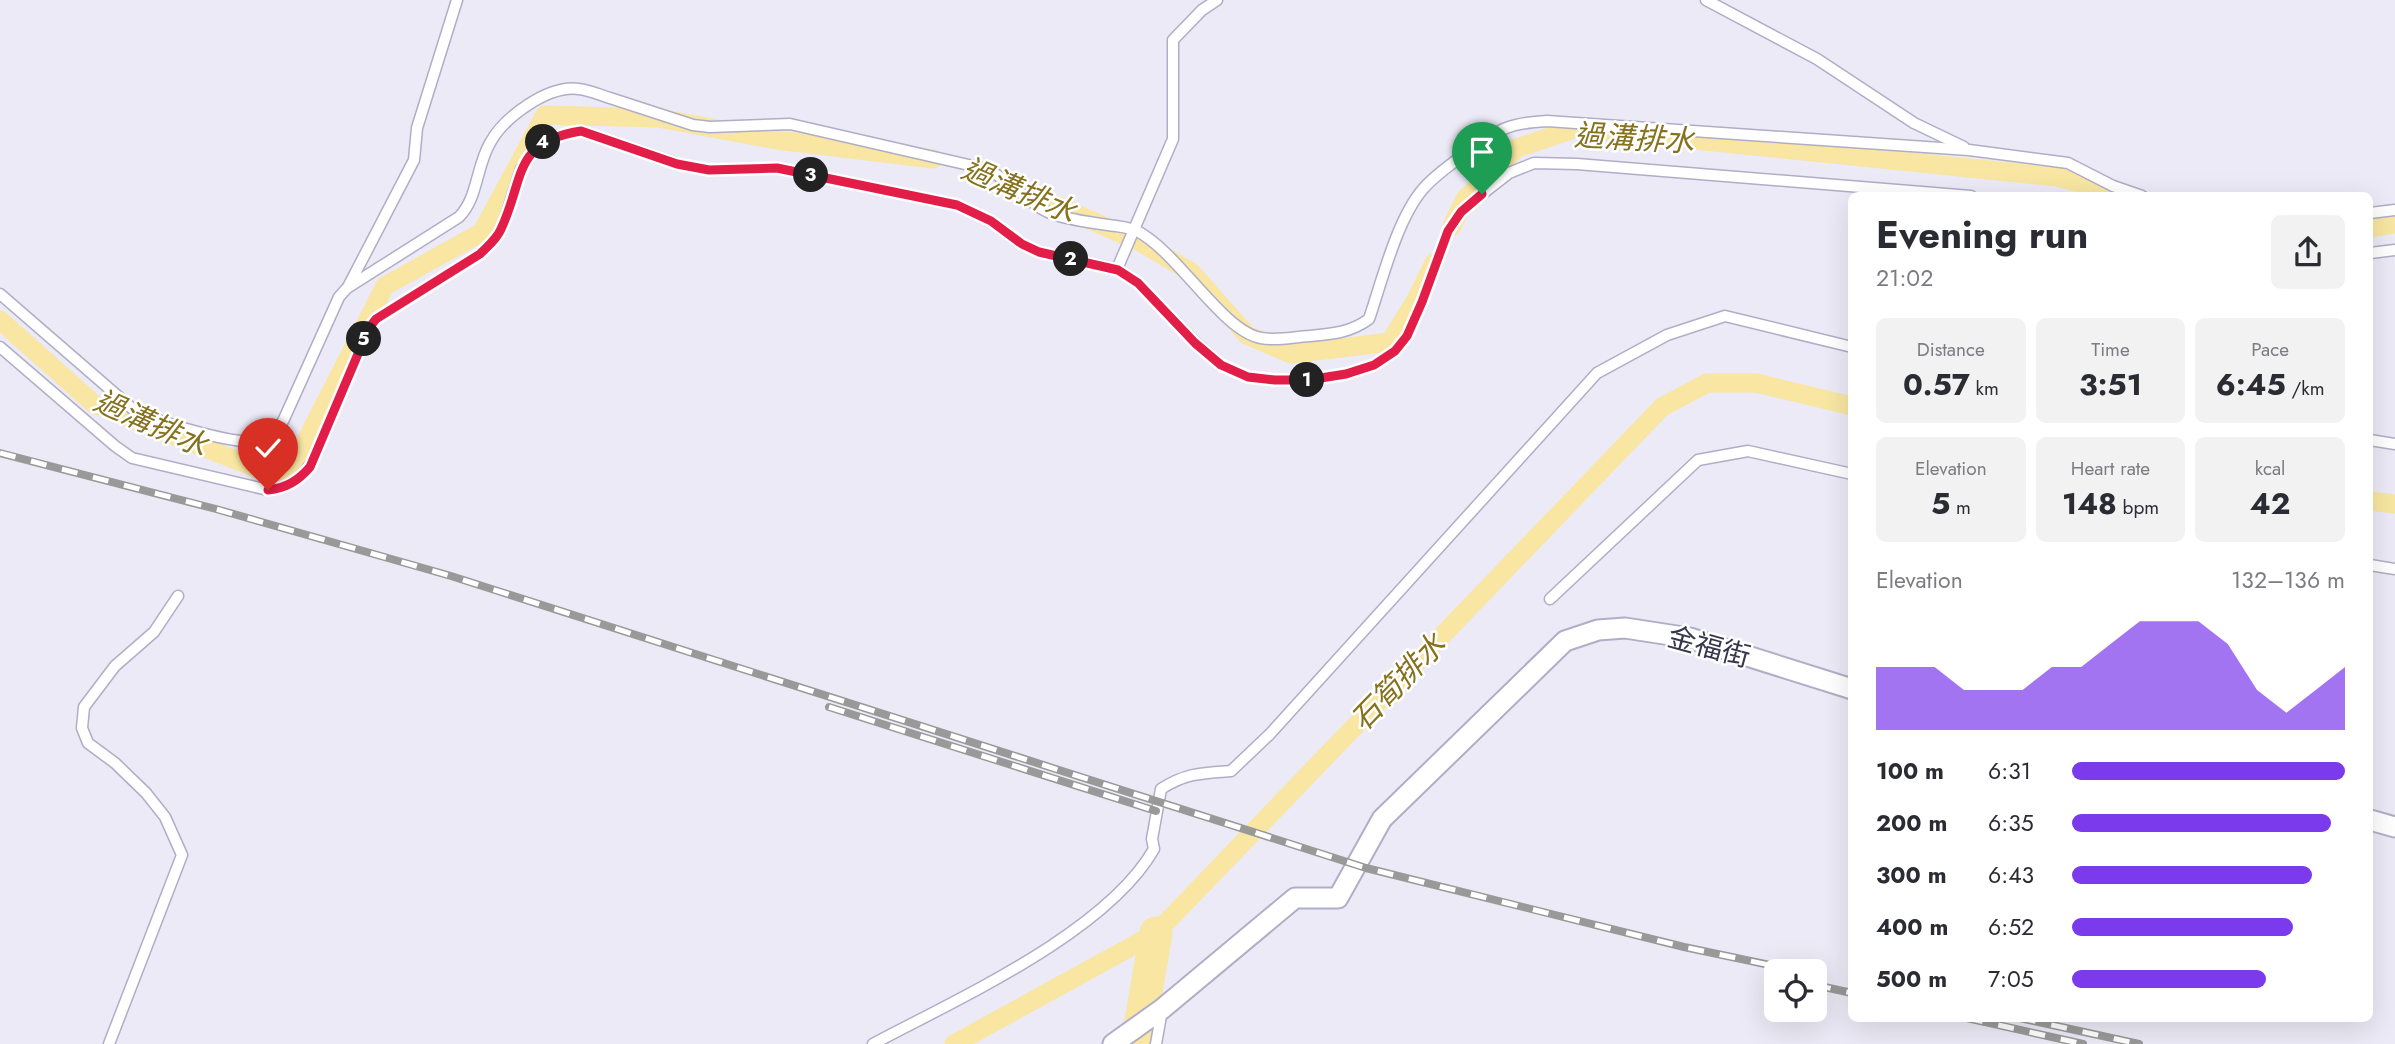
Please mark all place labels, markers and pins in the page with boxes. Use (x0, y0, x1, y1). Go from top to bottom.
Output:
pin (1452, 122, 1512, 194)
pin: 4 (526, 124, 560, 160)
pin: 3 (794, 158, 828, 192)
pin: 2 (1054, 242, 1088, 276)
pin: 5 (346, 322, 382, 356)
pin: 1 (1290, 362, 1324, 398)
pin (238, 418, 298, 490)

